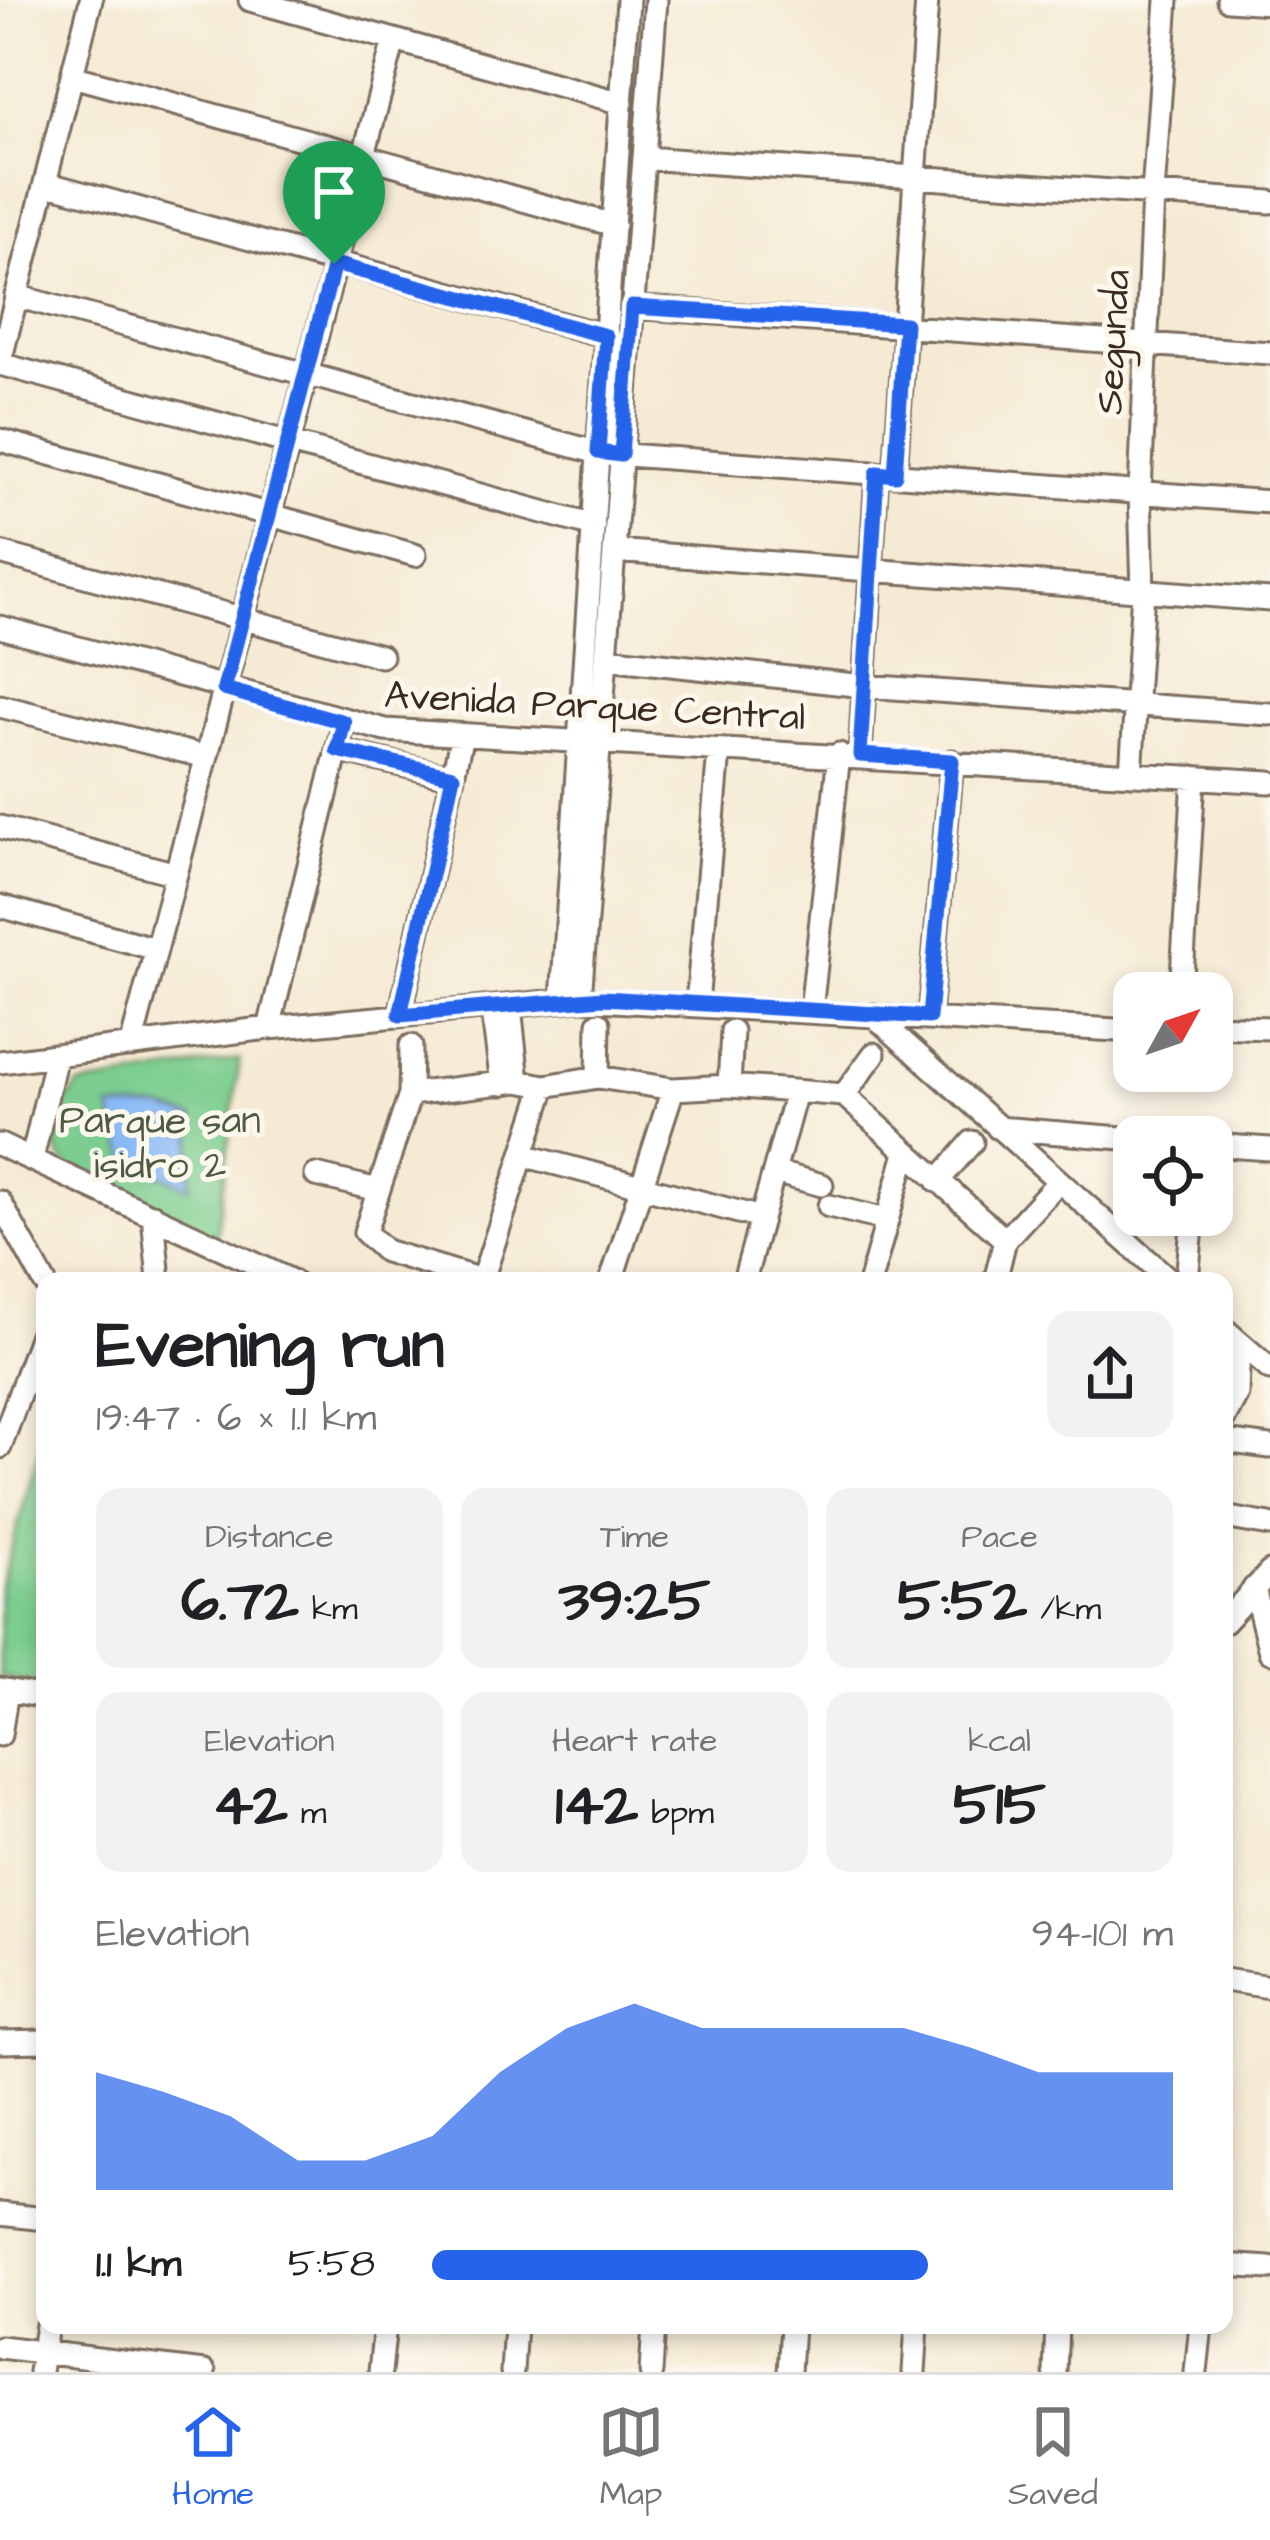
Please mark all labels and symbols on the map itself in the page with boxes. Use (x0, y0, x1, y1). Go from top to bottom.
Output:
pin (283, 141, 385, 264)
street label: Segunda (1083, 268, 1145, 416)
street label: Avenida Parque Central (383, 669, 807, 745)
north arrow (1113, 972, 1233, 1092)
park label: Parque san isidro 2 (59, 1095, 261, 1194)

